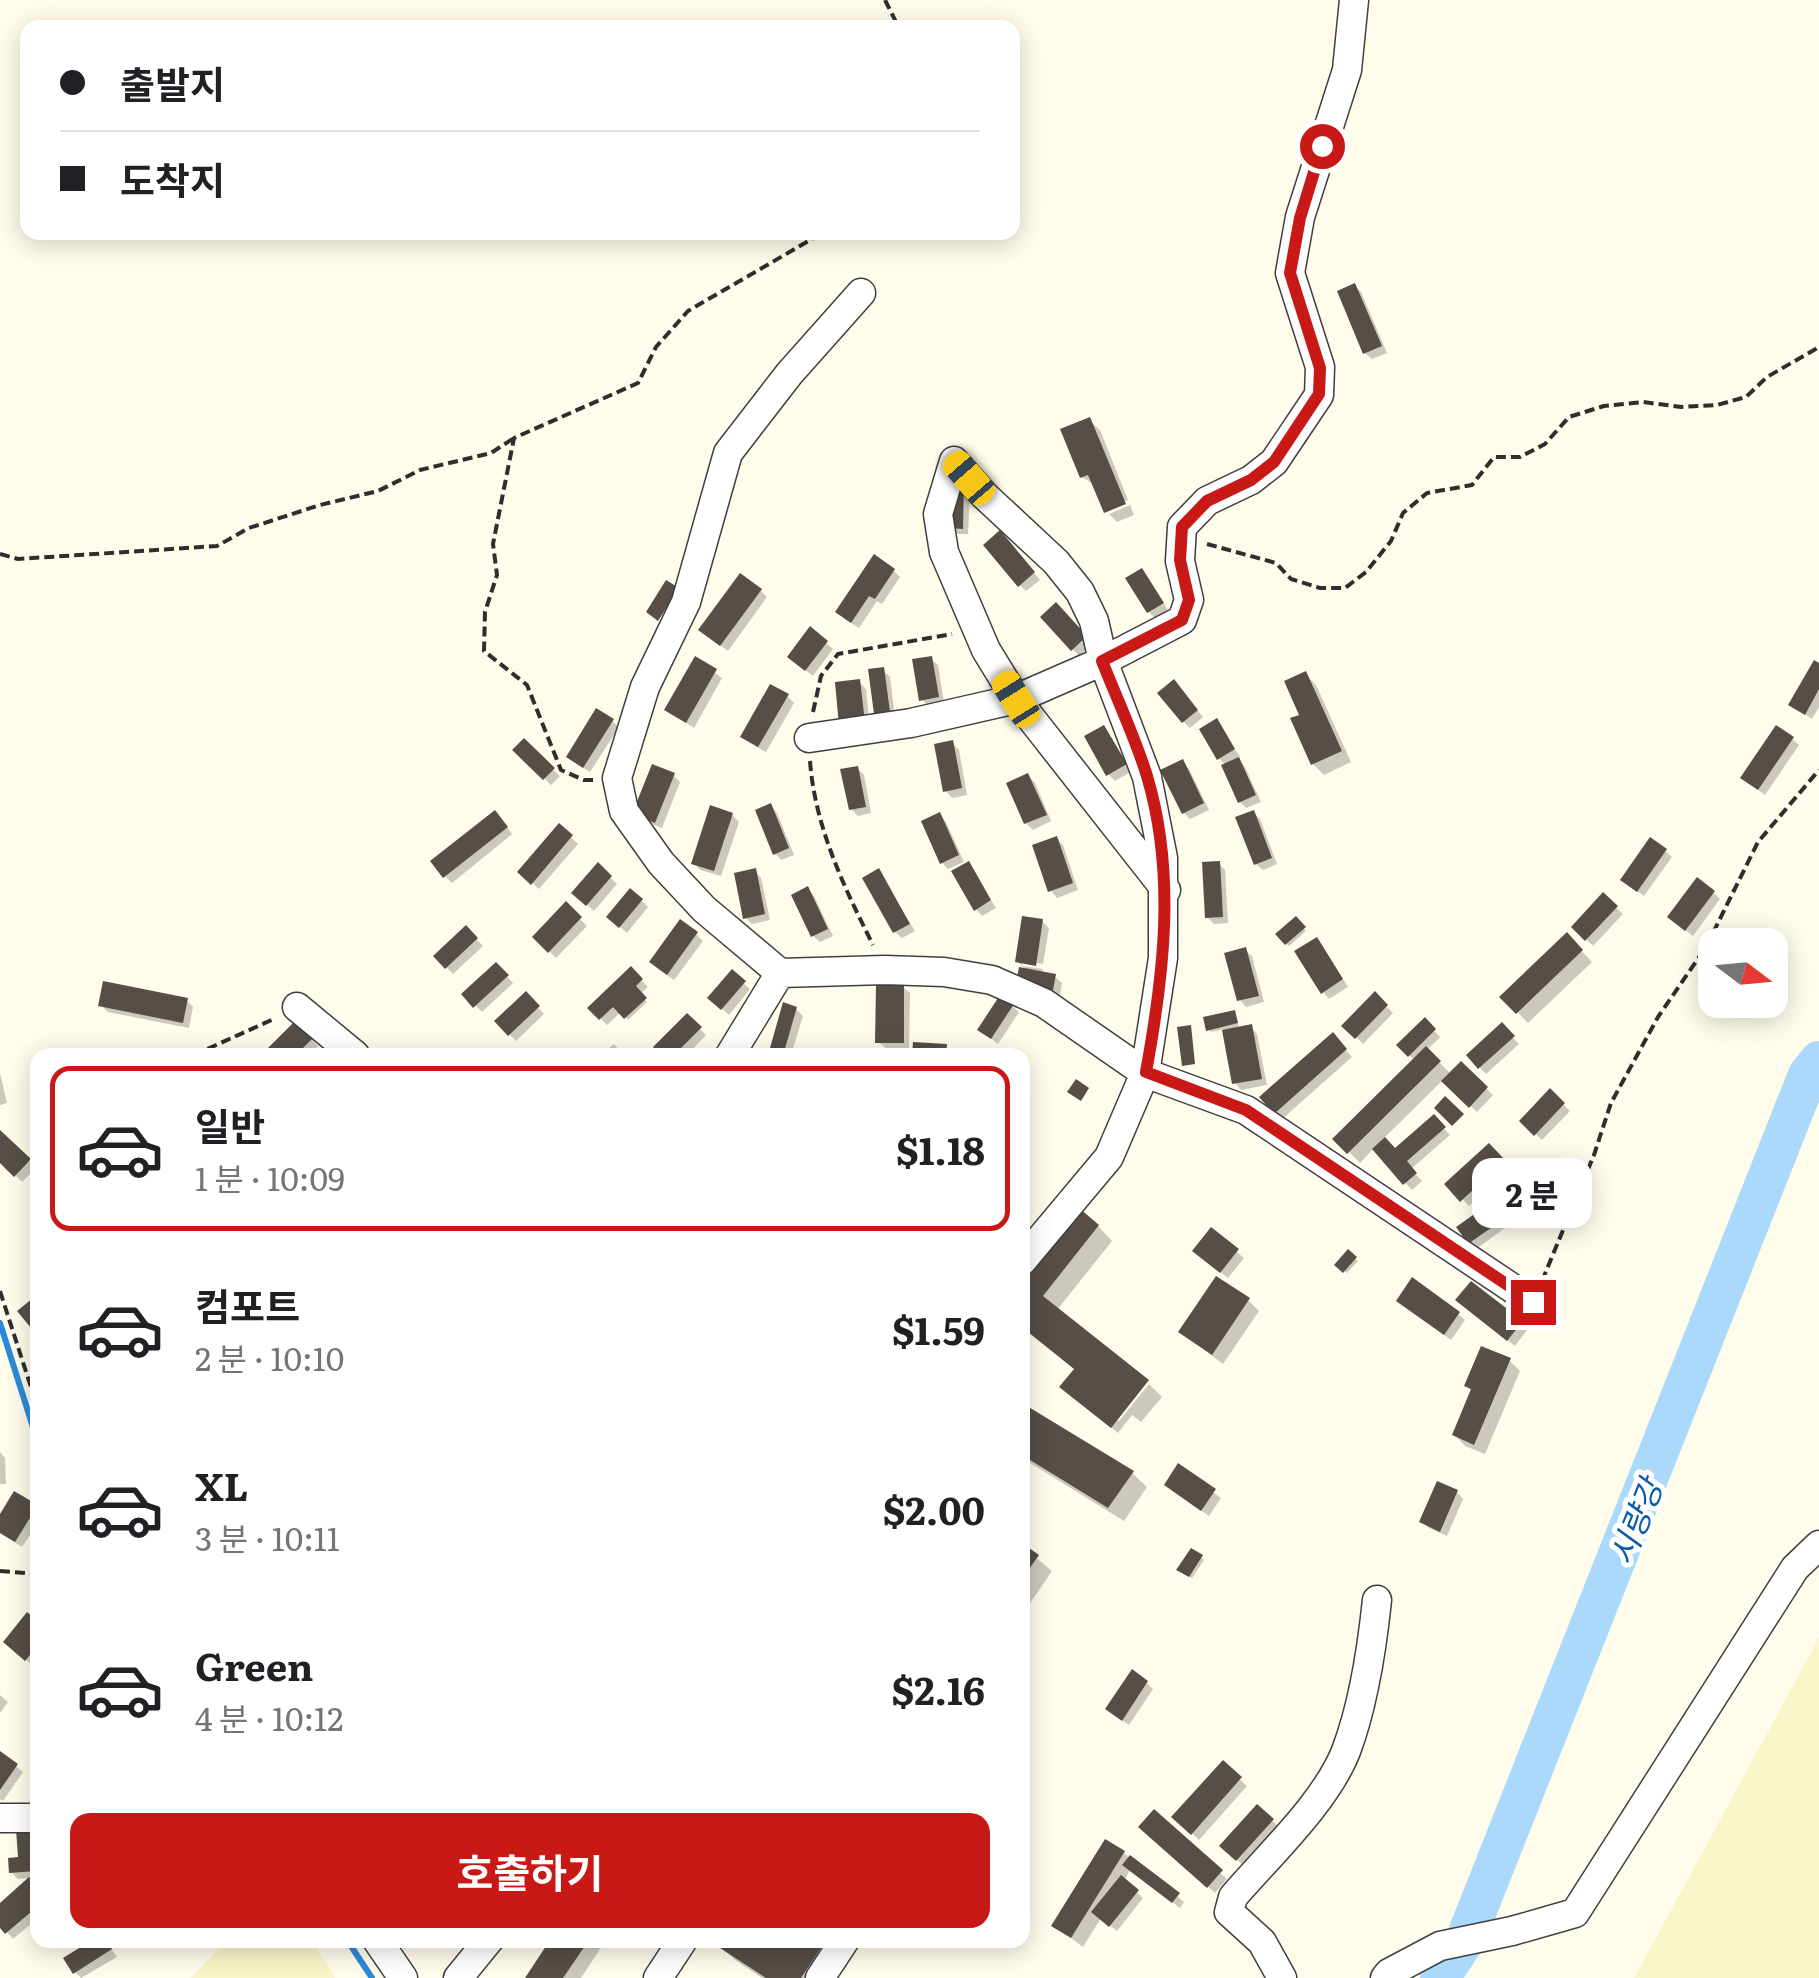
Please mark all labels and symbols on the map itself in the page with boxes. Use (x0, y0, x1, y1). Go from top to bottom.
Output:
route start (1300, 124, 1345, 169)
car (938, 446, 1000, 510)
car (987, 666, 1045, 732)
north arrow (1698, 928, 1788, 1018)
callout: 2 분 (1473, 1157, 1593, 1227)
route end (1511, 1280, 1556, 1325)
water label: 시량강 (1595, 1467, 1675, 1571)

